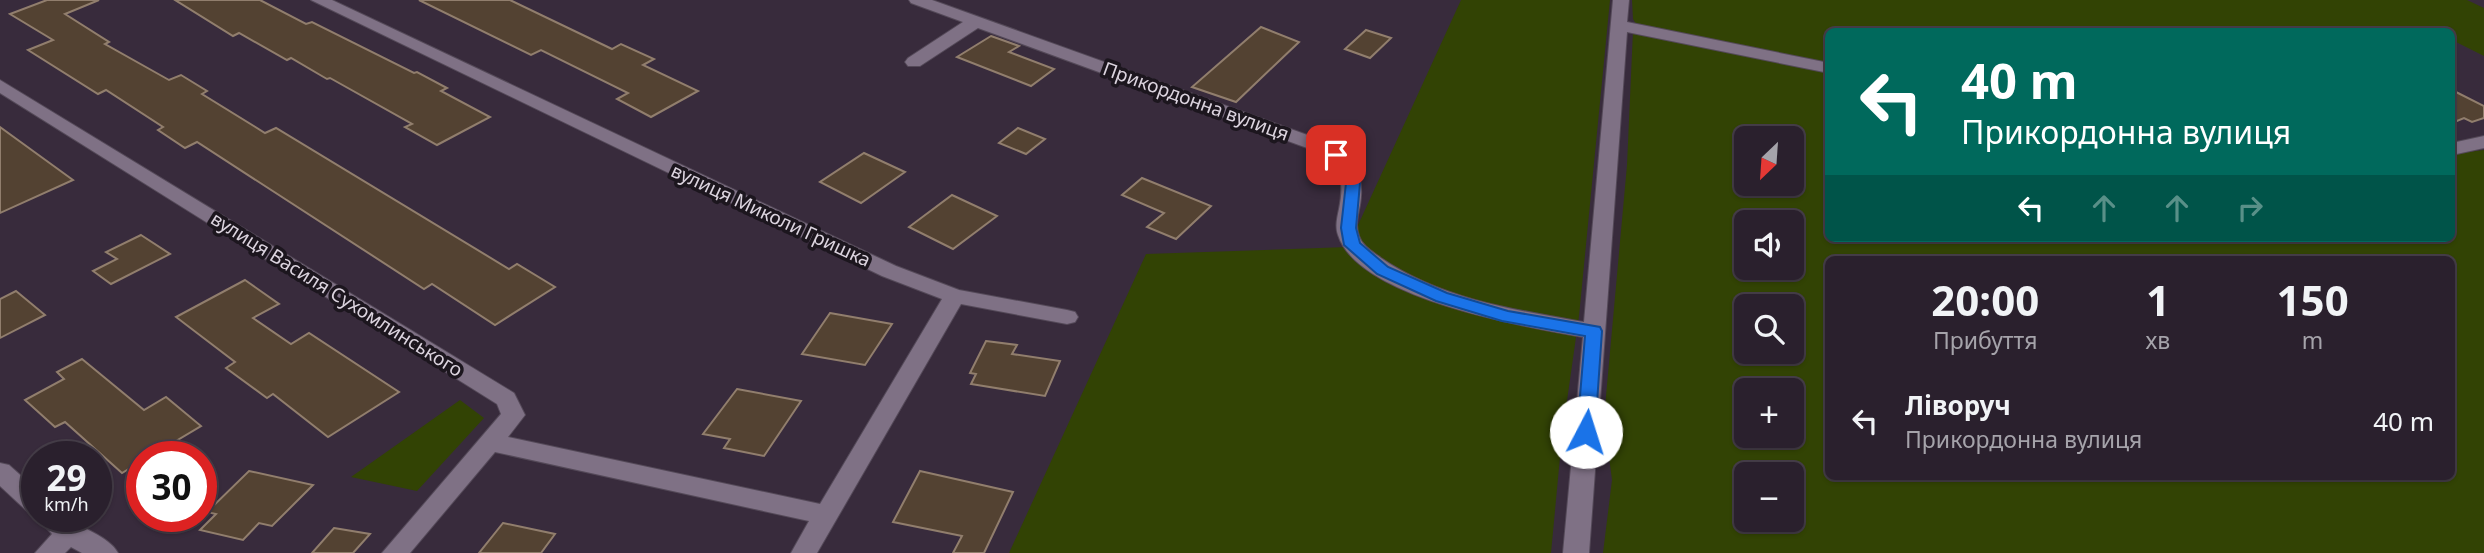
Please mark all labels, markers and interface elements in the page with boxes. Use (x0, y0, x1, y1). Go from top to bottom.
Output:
text: 40 m (1961, 47, 2078, 113)
street label: Прикордонна вулиця (1099, 55, 1293, 147)
icon: left (1846, 56, 1937, 147)
text: Прикордонна вулиця (1961, 110, 2291, 153)
pin (1306, 125, 1366, 185)
north arrow (1734, 126, 1804, 196)
map controls (1734, 126, 1804, 532)
icon: arrive (1317, 136, 1355, 174)
street label: вулиця Миколи Гришка (667, 157, 875, 273)
icon: left (2012, 189, 2050, 227)
icon: ahead (2085, 189, 2123, 227)
icon: ahead (2158, 189, 2196, 227)
icon: right (2231, 189, 2269, 227)
street label: вулиця Василя Сухомлинського (206, 205, 468, 383)
button: sound (1734, 210, 1804, 280)
text: 20:00 (1931, 271, 2039, 328)
text: 1 (2146, 271, 2170, 328)
text: 150 (2277, 271, 2349, 328)
button: search (1734, 294, 1804, 364)
text: Прибуття (1933, 324, 2038, 356)
text: хв (2146, 324, 2170, 356)
text: m (2302, 324, 2323, 356)
button: + (1734, 378, 1804, 448)
text: Ліворуч (1905, 387, 2011, 423)
position arrow (1549, 395, 1623, 469)
icon: left (1846, 402, 1884, 440)
text: 40 m (2373, 403, 2434, 439)
text: Прикордонна вулиця (1905, 423, 2142, 455)
speed limit sign: 30 (126, 441, 217, 532)
text: 29 (46, 454, 87, 501)
button: − (1734, 462, 1804, 532)
text: km/h (44, 492, 89, 516)

